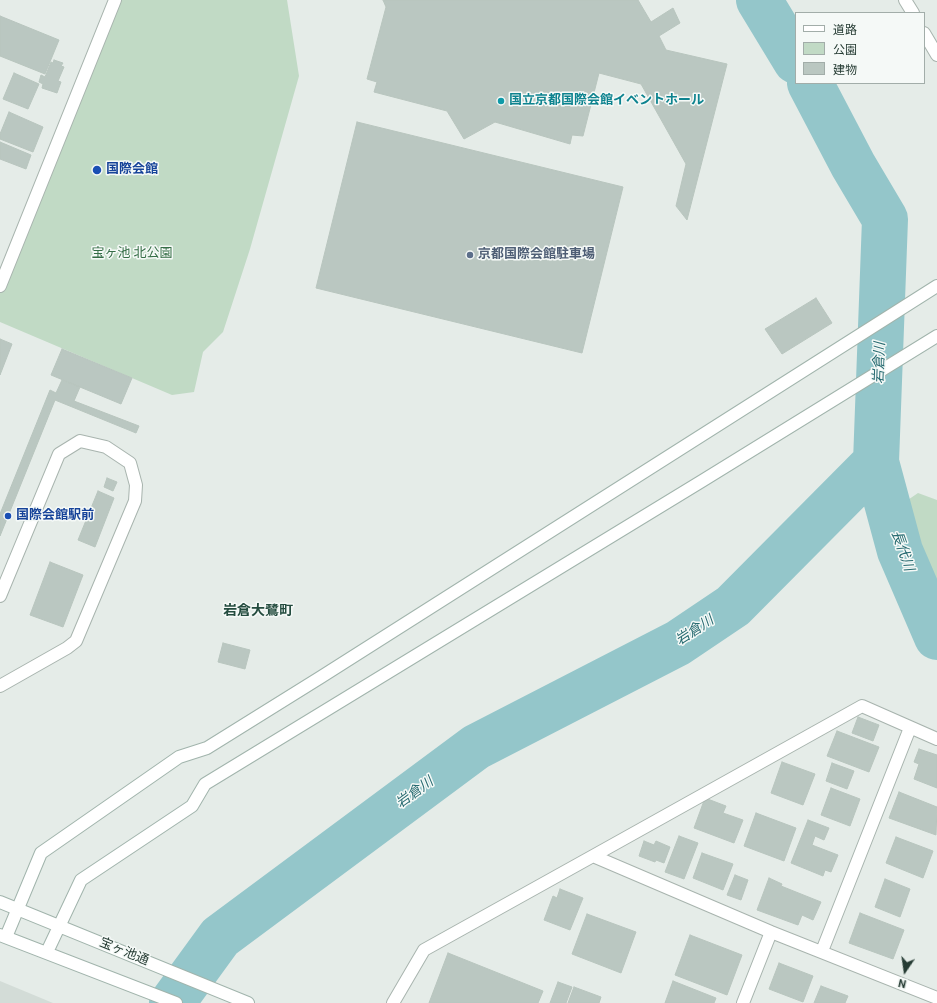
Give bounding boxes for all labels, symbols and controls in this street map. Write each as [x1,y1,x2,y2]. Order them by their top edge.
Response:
legend [795,12,925,84]
text: 道路 [833,23,857,37]
text: 公園 [833,43,857,57]
text: 建物 [833,63,857,77]
place label: 国立京都国際会館イベントホール [509,93,704,109]
marker: 国立京都国際会館イベントホール [496,96,506,106]
place label: 国際会館 [106,162,158,178]
marker: 国際会館 [91,164,103,176]
park label: 宝ヶ池 北公園 [91,246,173,262]
place label: 京都国際会館駐車場 [478,247,595,263]
marker: 京都国際会館駐車場 [465,250,475,260]
water label: 岩倉川 [871,342,889,384]
place label: 国際会館駅前 [16,508,94,524]
marker: 国際会館駅前 [3,511,13,521]
water label: 長代川 [887,528,917,574]
district label: 岩倉大鷺町 [223,603,293,619]
water label: 岩倉川 [673,613,717,649]
water label: 岩倉川 [393,774,437,812]
street label: 宝ヶ池通 [97,935,151,969]
north arrow [885,951,925,991]
text: N [897,976,907,990]

